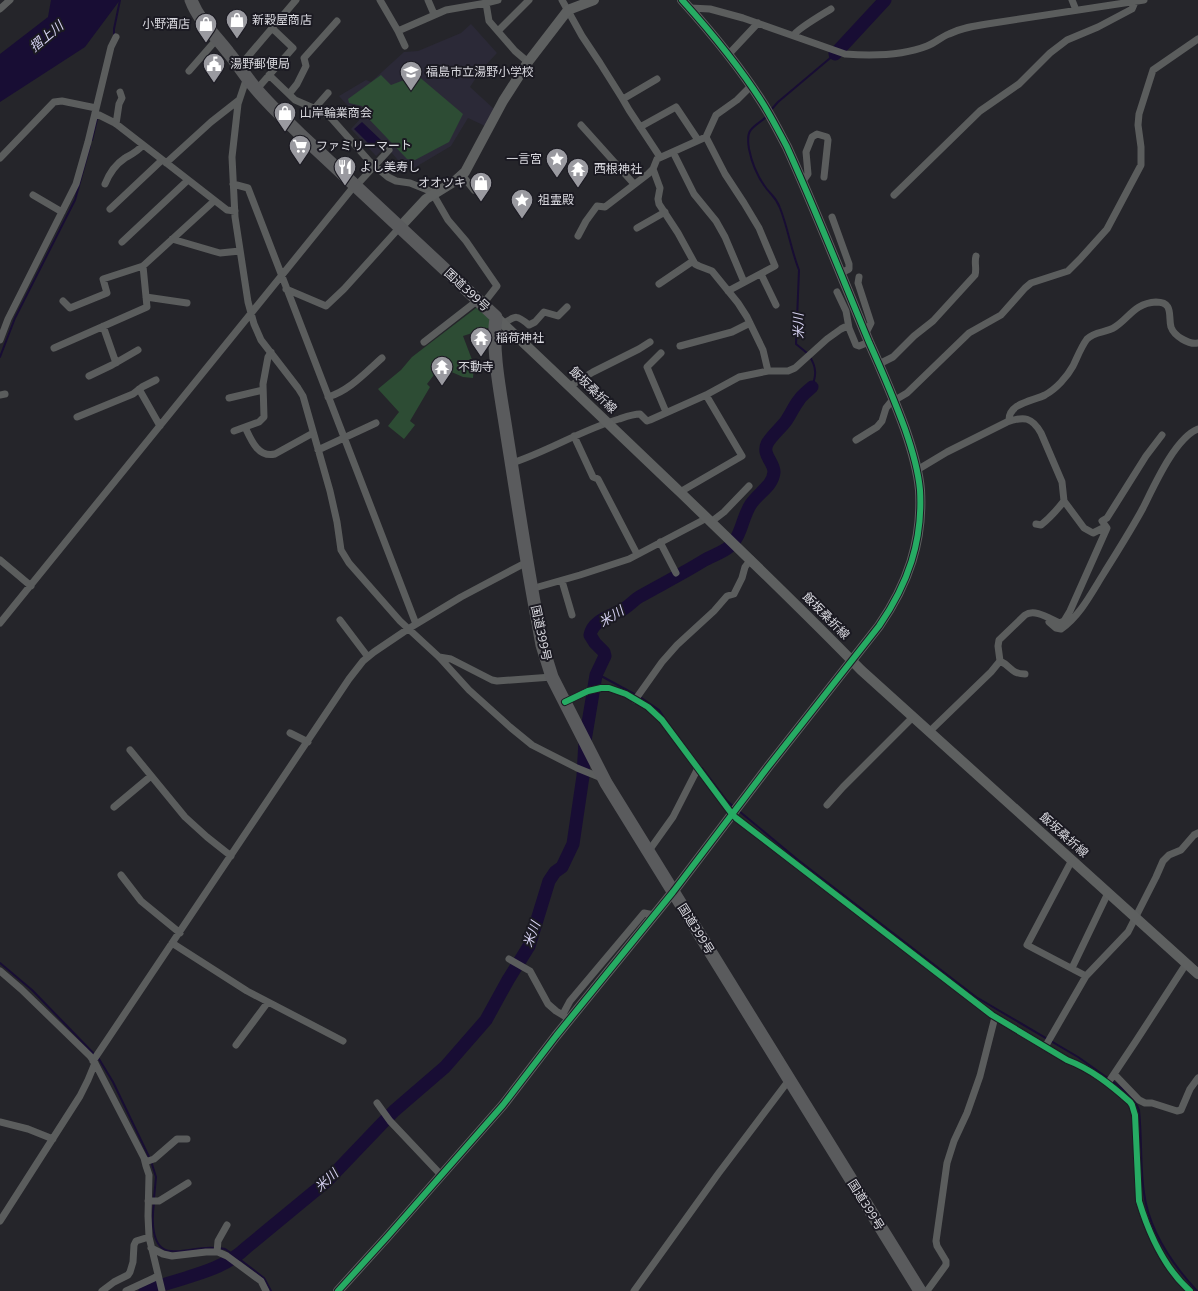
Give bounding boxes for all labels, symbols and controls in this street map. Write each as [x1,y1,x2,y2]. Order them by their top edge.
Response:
shop icon: 新穀屋商店 [224,7,250,40]
shop icon: 小野酒店 [193,11,219,44]
place label: 新穀屋商店 [252,11,312,28]
water label: 摺上川 [25,15,68,55]
place label: 小野酒店 [142,15,190,32]
public building icon: 湯野郵便局 [201,51,227,84]
place label: 湯野郵便局 [230,55,290,72]
school or university icon: 福島市立湯野小学校 [398,59,424,92]
place label: 福島市立湯野小学校 [426,63,534,80]
shop icon: 山岸輪業商会 [272,100,298,133]
place label: 山岸輪業商会 [300,104,372,121]
supermarket icon: ファミリーマート [287,133,313,166]
place label: ファミリーマート [316,137,412,154]
place icon: 一言宮 [544,146,570,179]
place label: 一言宮 [506,150,542,167]
restaurant icon: よし美寿し [332,154,358,187]
temple icon: 西根神社 [565,156,591,189]
place label: よし美寿し [360,158,420,175]
place label: 西根神社 [594,160,642,177]
shop icon: オオツキ [468,170,494,203]
place label: オオツキ [418,174,466,191]
place icon: 祖霊殿 [509,187,535,220]
place label: 祖霊殿 [538,191,574,208]
street label: 国道399号 [441,264,494,315]
water label: 米川 [789,311,807,339]
temple icon: 稲荷神社 [468,325,494,358]
place label: 稲荷神社 [496,329,544,346]
temple icon: 不動寺 [429,354,455,387]
place label: 不動寺 [458,358,494,375]
street label: 飯坂桑折線 [566,363,621,417]
street label: 飯坂桑折線 [799,588,854,643]
water label: 米川 [595,600,628,631]
street label: 国道399号 [527,603,556,662]
street label: 飯坂桑折線 [1036,808,1092,861]
street label: 国道399号 [674,900,719,957]
water label: 米川 [518,917,545,949]
water label: 米川 [310,1163,343,1195]
street label: 国道399号 [844,1176,889,1233]

